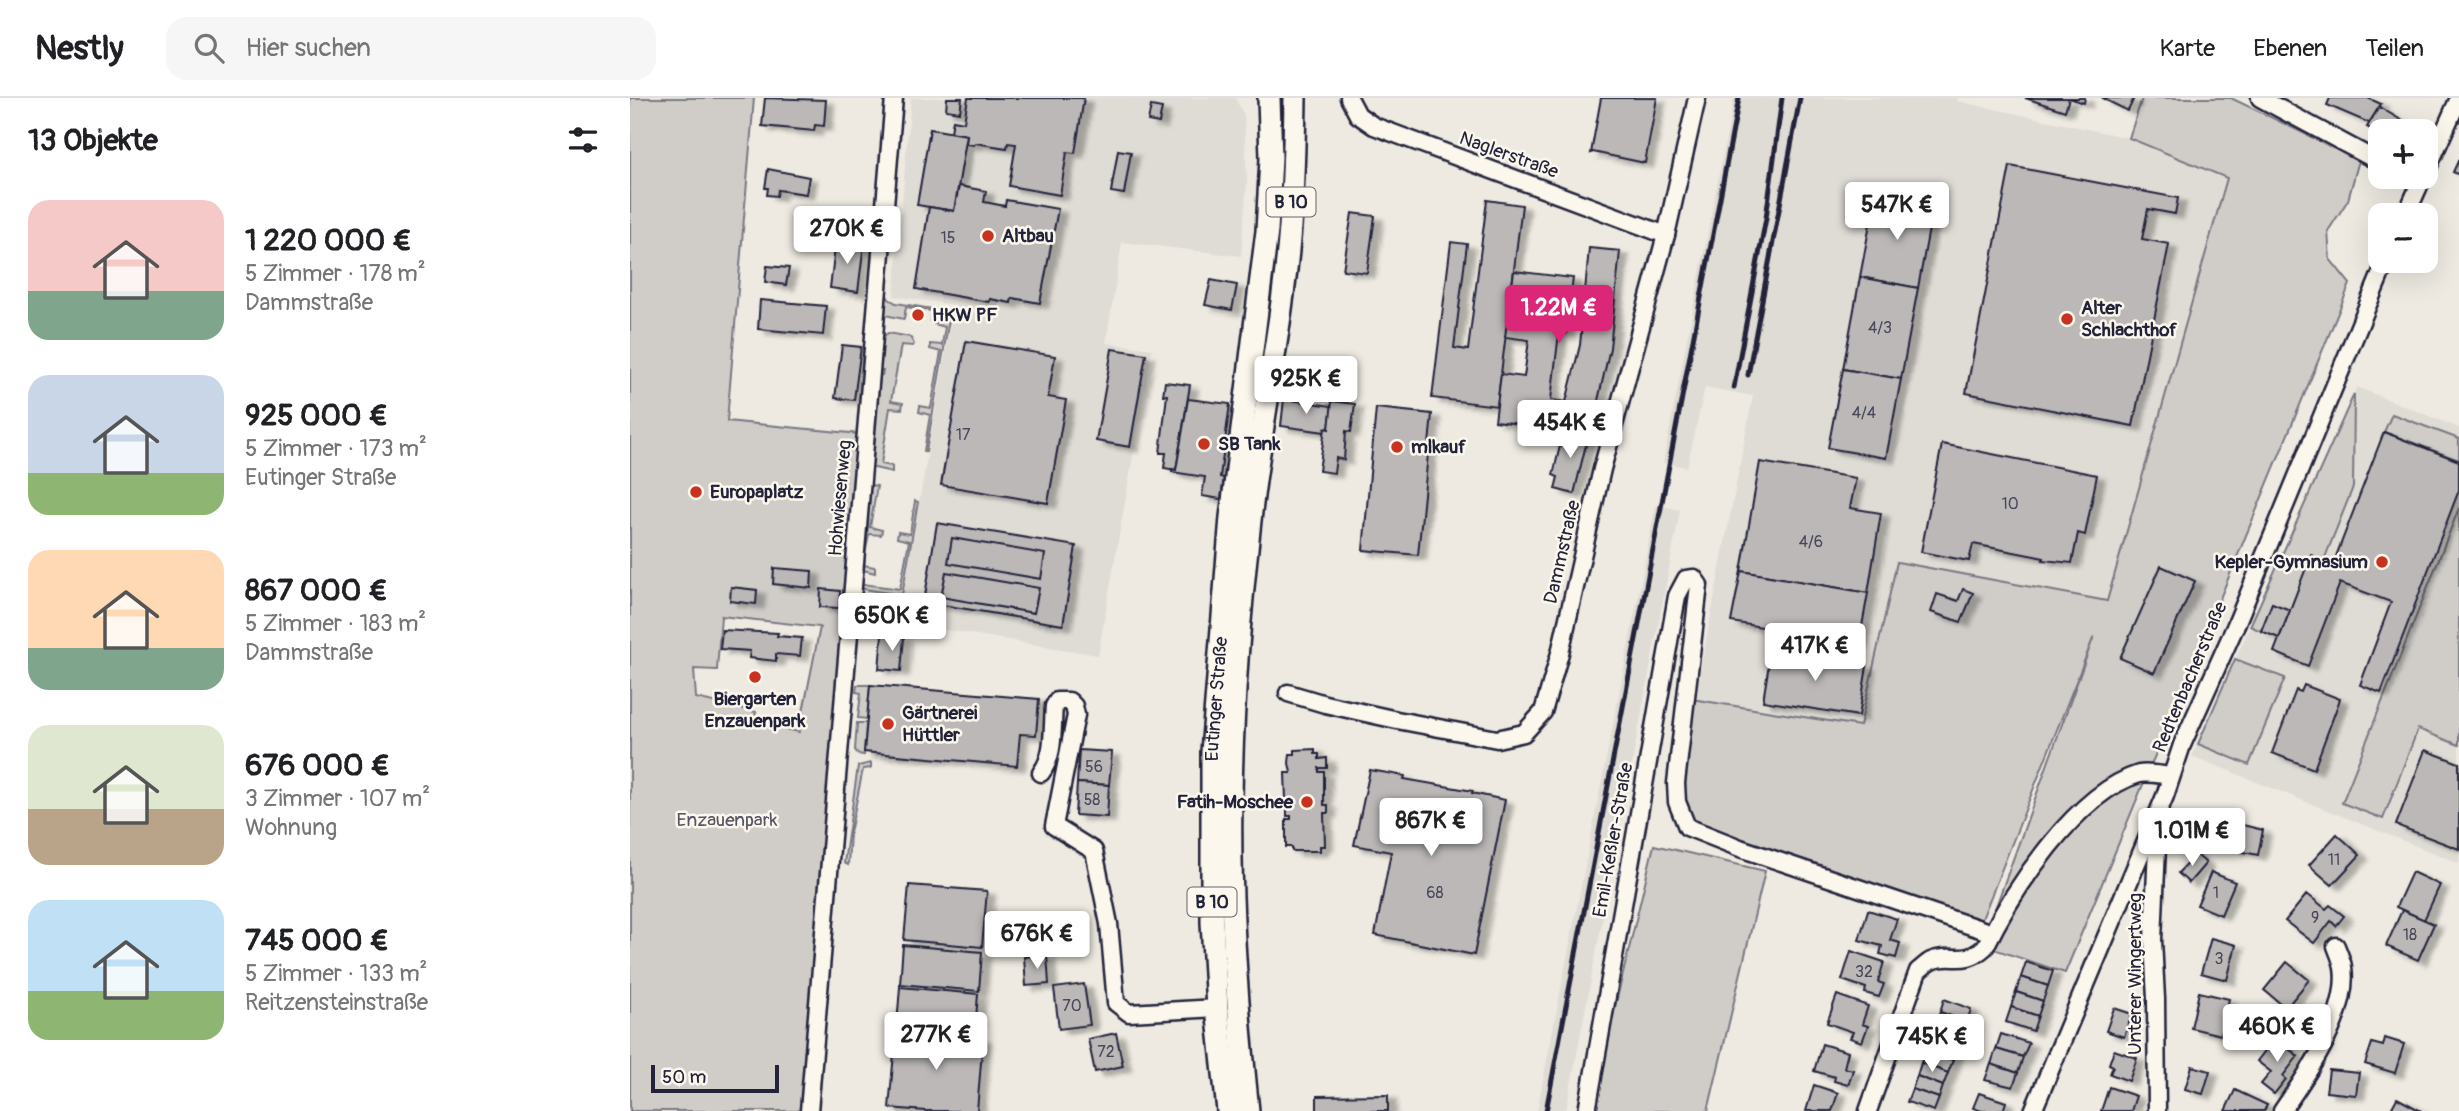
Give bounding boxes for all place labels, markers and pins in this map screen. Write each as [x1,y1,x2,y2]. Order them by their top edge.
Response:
pin: 547K € [1840,183,1954,242]
pin: 270K € [790,206,904,266]
place label: Altbau [1002,224,1054,248]
marker: Altbau [980,228,996,244]
pin: 1.22M € [1494,286,1624,345]
place label: Alter Schlachthof [2081,296,2177,342]
place label: HKW PF [932,303,998,327]
marker: HKW PF [910,307,926,323]
marker: Alter Schlachthof [2059,311,2075,327]
pin: 925K € [1249,356,1363,416]
pin: 454K € [1513,400,1627,460]
place label: SB Tank [1218,432,1281,456]
place label: mlkauf [1411,435,1466,459]
marker: SB Tank [1196,436,1212,452]
marker: mlkauf [1389,439,1405,455]
place label: Europaplatz [710,480,803,504]
marker: Europaplatz [688,484,704,500]
place label: Kepler-Gymnasium [2215,550,2368,574]
marker: Kepler-Gymnasium [2374,554,2390,570]
pin: 650K € [835,594,949,653]
pin: 417K € [1758,624,1872,683]
marker: Biergarten Enzauenpark [747,669,763,685]
place label: Biergarten Enzauenpark [705,687,806,733]
place label: Gärtnerei Hüttler [902,701,978,747]
marker: Gärtnerei Hüttler [880,716,896,732]
place label: Fatih-Moschee [1177,790,1294,814]
marker: Fatih-Moschee [1299,794,1315,810]
pin: 867K € [1374,798,1488,858]
pin: 1.01M € [2127,808,2257,868]
pin: 676K € [980,912,1094,971]
pin: 460K € [2220,1004,2334,1064]
pin: 277K € [879,1012,993,1072]
pin: 745K € [1875,1014,1989,1074]

